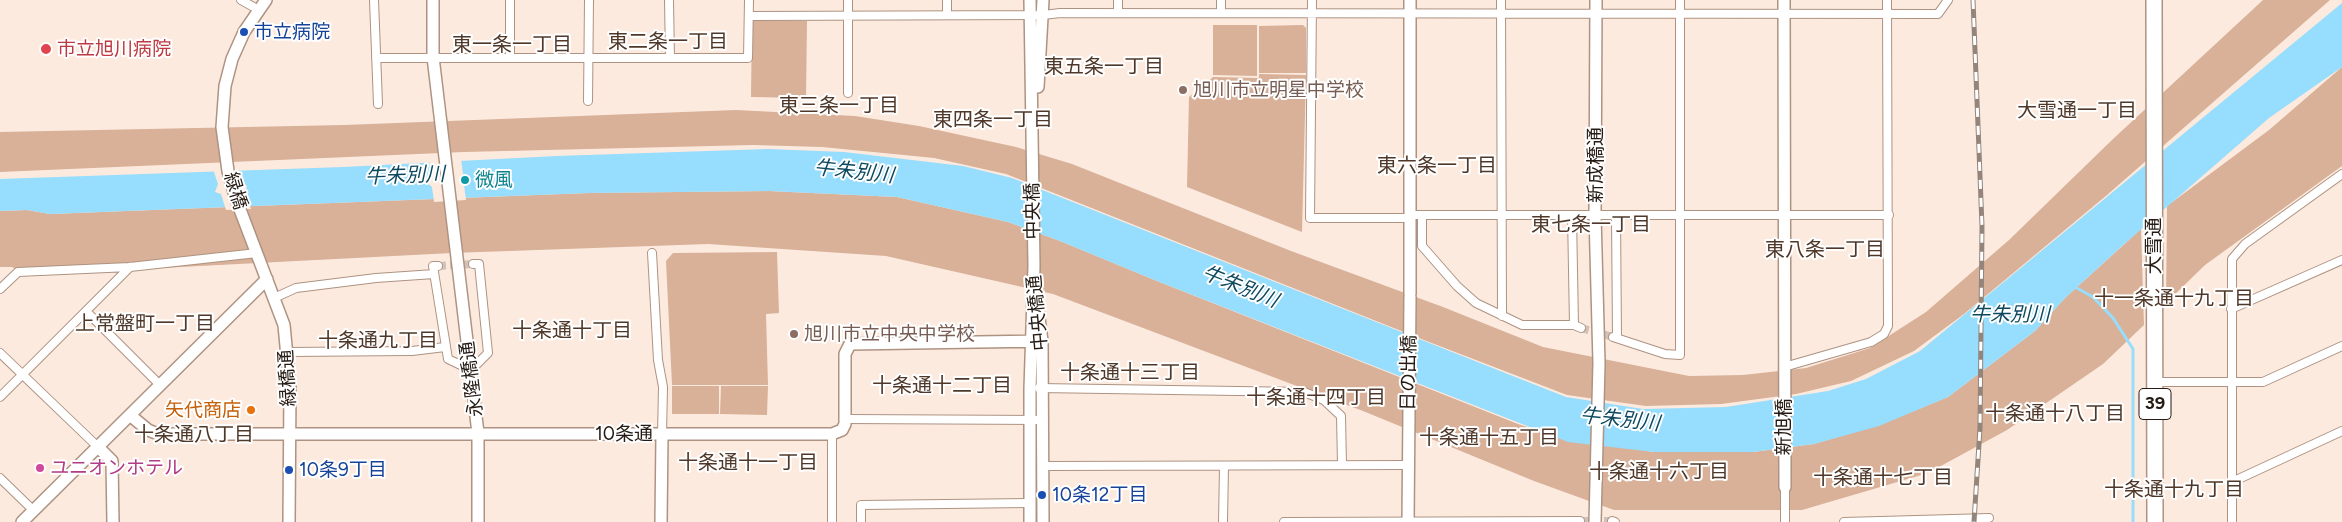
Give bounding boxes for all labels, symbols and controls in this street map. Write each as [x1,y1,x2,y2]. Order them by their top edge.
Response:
place label: 市立病院 [254,21,330,43]
marker: 市立病院 [238,26,250,38]
district label: 東二条一丁目 [608,30,728,54]
district label: 東一条一丁目 [452,33,572,57]
place label: 市立旭川病院 [57,38,171,60]
marker: 市立旭川病院 [39,42,53,56]
district label: 東五条一丁目 [1044,55,1164,79]
place label: 旭川市立明星中学校 [1193,79,1364,101]
marker: 旭川市立明星中学校 [1177,84,1189,96]
district label: 東三条一丁目 [779,94,899,118]
district label: 大雪通一丁目 [2017,99,2137,123]
district label: 東四条一丁目 [933,108,1053,132]
street label: 新成橋通 [1585,127,1607,203]
district label: 東六条一丁目 [1377,154,1497,178]
water label: 牛朱別川 [813,156,895,188]
water label: 牛朱別川 [365,163,445,189]
street label: 緑橋 [219,169,251,213]
place label: 微風 [475,169,513,191]
marker: 微風 [459,174,471,186]
street label: 中央橋 [1021,182,1045,240]
district label: 東七条一丁目 [1531,213,1651,237]
street label: 大雪通 [2143,218,2165,274]
district label: 東八条一丁目 [1765,238,1885,262]
water label: 牛朱別川 [1198,261,1282,313]
street label: 中央橋通 [1023,274,1053,352]
district label: 十一条通十九丁目 [2094,287,2254,311]
water label: 牛朱別川 [1970,303,2050,327]
district label: 上常盤町一丁目 [75,312,215,336]
district label: 十条通十丁目 [512,319,632,343]
place label: 旭川市立中央中学校 [804,323,975,345]
marker: 旭川市立中央中学校 [788,328,800,340]
district label: 十条通九丁目 [318,329,438,353]
street label: 日の出橋 [1397,335,1421,411]
street label: 永隆橋通 [456,340,488,418]
street label: 緑橋通 [275,349,301,407]
district label: 十条通十三丁目 [1060,361,1200,385]
district label: 十条通十二丁目 [872,374,1012,398]
district label: 十条通十四丁目 [1246,386,1386,410]
road number: 39 [2139,388,2171,419]
place label: 矢代商店 [165,399,241,421]
street label: 新旭橋 [1773,399,1795,455]
district label: 十条通十八丁目 [1985,402,2125,426]
marker: 矢代商店 [245,404,257,416]
water label: 牛朱別川 [1579,404,1661,436]
district label: 十条通八丁目 [134,423,254,447]
street label: 10条通 [595,423,653,445]
district label: 十条通十五丁目 [1419,426,1559,450]
district label: 十条通十一丁目 [678,451,818,475]
place label: ユニオンホテル [50,457,183,479]
place label: 10条9丁目 [299,459,387,481]
district label: 十条通十六丁目 [1589,460,1729,484]
marker: ユニオンホテル [34,462,46,474]
marker: 10条9丁目 [283,464,295,476]
district label: 十条通十七丁目 [1813,466,1953,490]
district label: 十条通十九丁目 [2104,478,2244,502]
place label: 10条12丁目 [1052,484,1147,506]
marker: 10条12丁目 [1036,489,1048,501]

